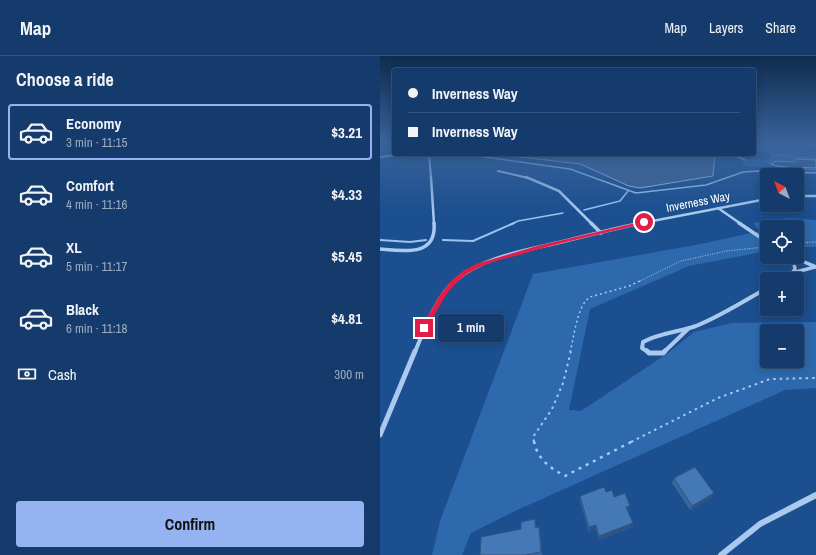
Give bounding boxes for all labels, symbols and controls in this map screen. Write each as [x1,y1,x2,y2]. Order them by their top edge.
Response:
text: Map [20,15,51,41]
text: Map [665,19,687,37]
text: Layers [709,19,743,37]
text: Share [765,19,796,37]
text: Choose a ride [16,67,114,92]
text: Inverness Way [432,83,518,104]
text: Economy [66,113,121,134]
icon: car [18,114,54,150]
text: Inverness Way [432,121,518,142]
text: $3.21 [331,122,362,143]
text: 3 min · 11:15 [66,134,127,151]
north arrow [760,168,804,212]
map controls [760,168,804,368]
text: Comfort [66,175,114,196]
icon: car [18,176,54,212]
text: $4.33 [331,184,362,205]
street label: Inverness Way [665,188,731,216]
text: 4 min · 11:16 [66,196,127,213]
route start [635,213,653,231]
button: locate [760,220,804,264]
text: XL [66,237,82,258]
icon: car [18,238,54,274]
text: $5.45 [331,246,362,267]
text: 5 min · 11:17 [66,258,127,275]
button: + [760,272,804,316]
text: Black [66,299,99,320]
icon: car [18,300,54,336]
text: $4.81 [331,308,362,329]
callout: 1 min [438,314,504,342]
route end [415,319,433,337]
text: 1 min [457,319,485,336]
text: 6 min · 11:18 [66,320,127,337]
button: − [760,324,804,368]
icon: cash [16,363,38,385]
text: Cash [48,364,77,385]
text: 300 m [334,366,364,383]
button: Confirm [16,501,364,547]

